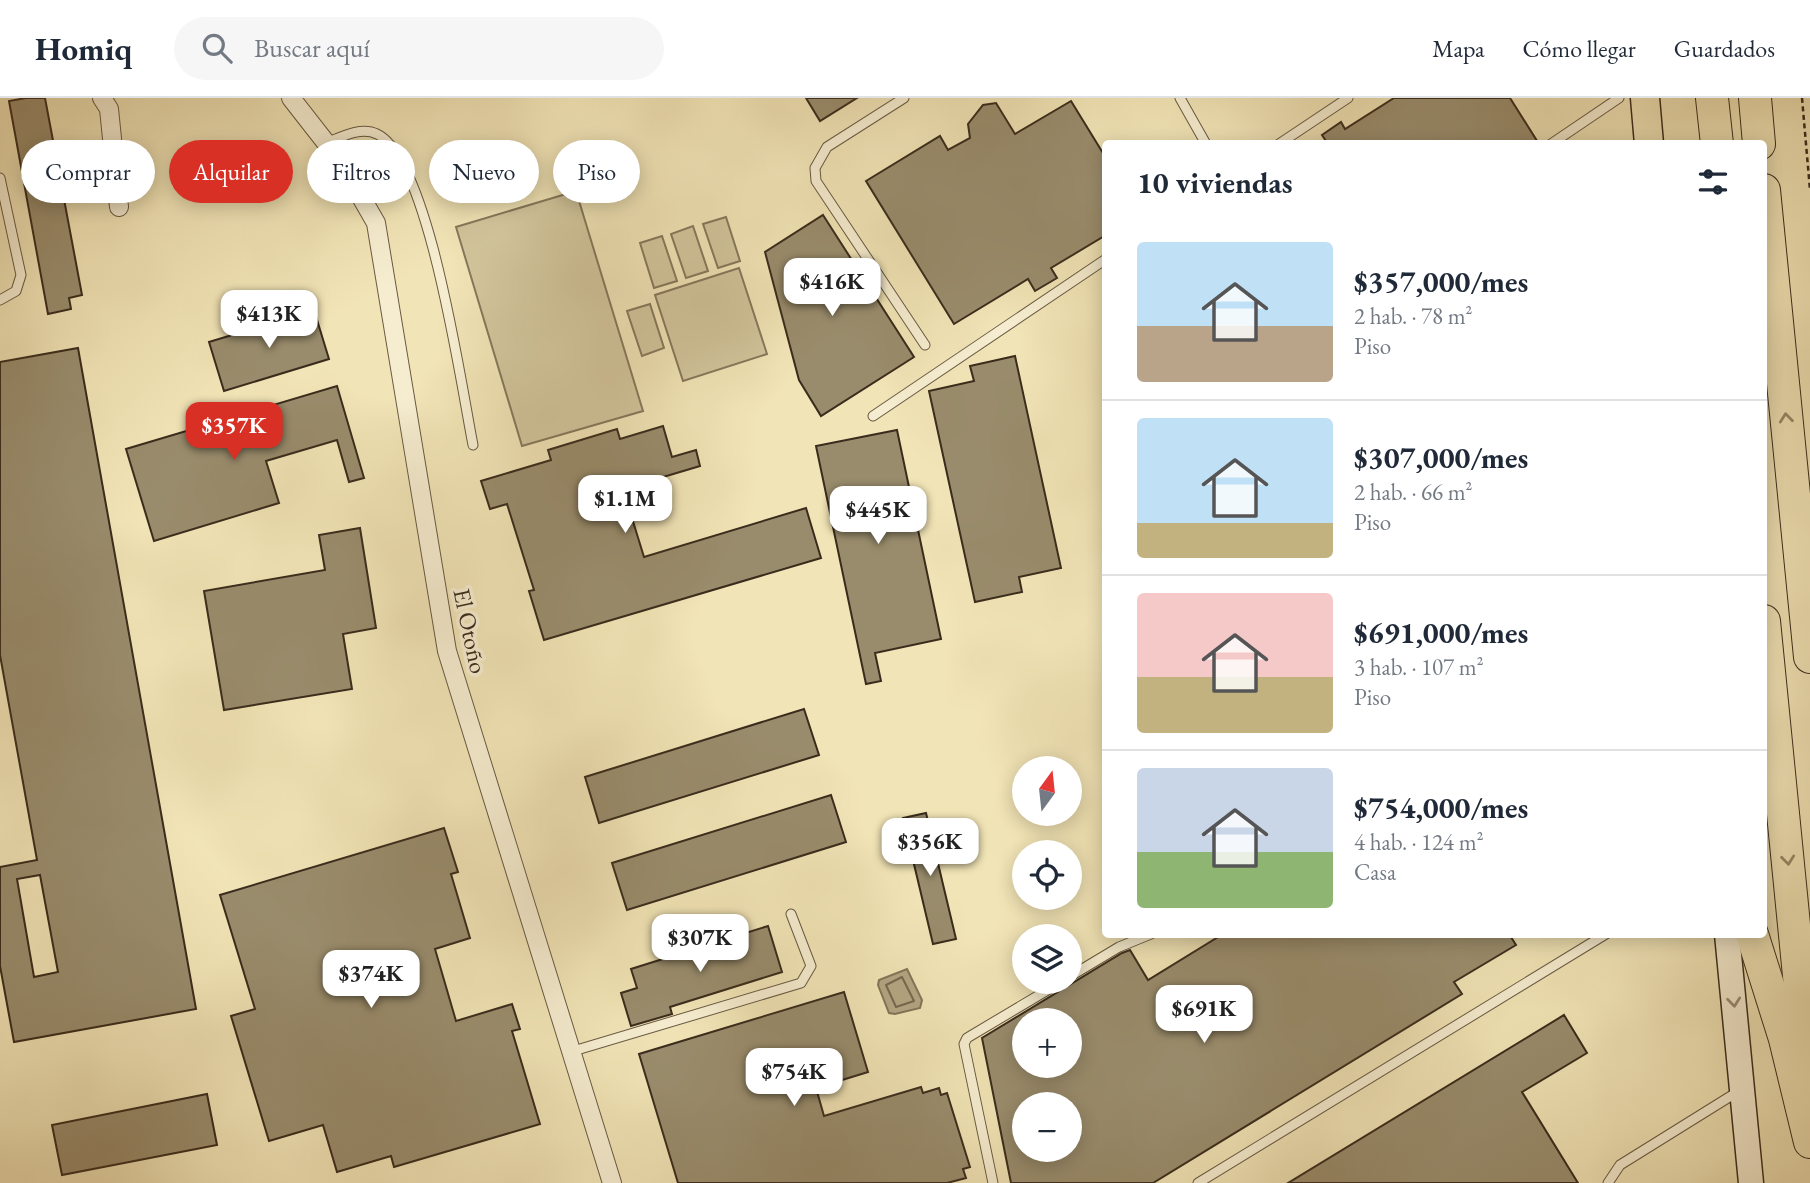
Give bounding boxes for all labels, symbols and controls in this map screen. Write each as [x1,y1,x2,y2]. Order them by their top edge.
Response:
search box [174,17,664,80]
text: Homiq [35,27,132,70]
icon: search [198,29,236,67]
text: Buscar aquí [254,31,370,65]
text: Mapa [1432,33,1485,64]
text: Cómo llegar [1523,33,1636,64]
text: Guardados [1674,33,1775,64]
chip: Comprar [21,140,155,203]
chip: Alquilar [169,140,293,203]
chip: Filtros [307,140,415,203]
chip: Nuevo [429,140,539,203]
chip: Piso [553,140,640,203]
text: 10 viviendas [1137,163,1293,202]
icon: filters [1694,163,1732,201]
pin: $416K [783,258,881,318]
text: $357,000/mes [1354,262,1528,301]
text: $416K [800,266,864,296]
icon: home [1193,270,1277,354]
pin: $413K [220,290,318,350]
text: $413K [237,298,301,328]
text: 2 hab. · 78 m² [1354,301,1473,331]
text: Piso [1354,331,1391,361]
pin: $357K [185,402,283,462]
text: $357K [202,410,266,440]
one-way arrow [1779,412,1794,424]
text: $307,000/mes [1354,438,1528,477]
icon: home [1193,446,1277,530]
pin: $1.1M [576,476,674,535]
text: 2 hab. · 66 m² [1354,477,1473,507]
text: $1.1M [594,483,656,513]
pin: $445K [829,486,927,546]
text: $445K [846,494,910,524]
text: Piso [1354,507,1391,537]
street label: El Otoño [446,585,495,676]
text: $691,000/mes [1354,613,1528,652]
icon: home [1193,621,1277,705]
text: 3 hab. · 107 m² [1354,652,1484,682]
text: Piso [1354,682,1391,712]
north arrow [1012,756,1082,826]
map controls [1012,756,1082,1162]
text: $754,000/mes [1354,788,1528,827]
icon: home [1193,796,1277,880]
pin: $356K [881,818,979,878]
text: $356K [898,826,962,856]
text: 4 hab. · 124 m² [1354,827,1484,857]
button: locate [1012,840,1082,910]
one-way arrow [1780,854,1795,866]
text: Casa [1354,857,1396,887]
pin: $307K [651,914,749,974]
text: $307K [668,922,732,952]
button: layers [1012,924,1082,994]
pin: $374K [322,950,420,1010]
text: $374K [339,958,403,988]
pin: $691K [1155,986,1253,1045]
text: $691K [1172,993,1236,1023]
one-way arrow [1726,997,1741,1008]
button: + [1012,1008,1082,1078]
pin: $754K [745,1048,843,1108]
text: $754K [762,1056,826,1086]
button: − [1012,1092,1082,1162]

